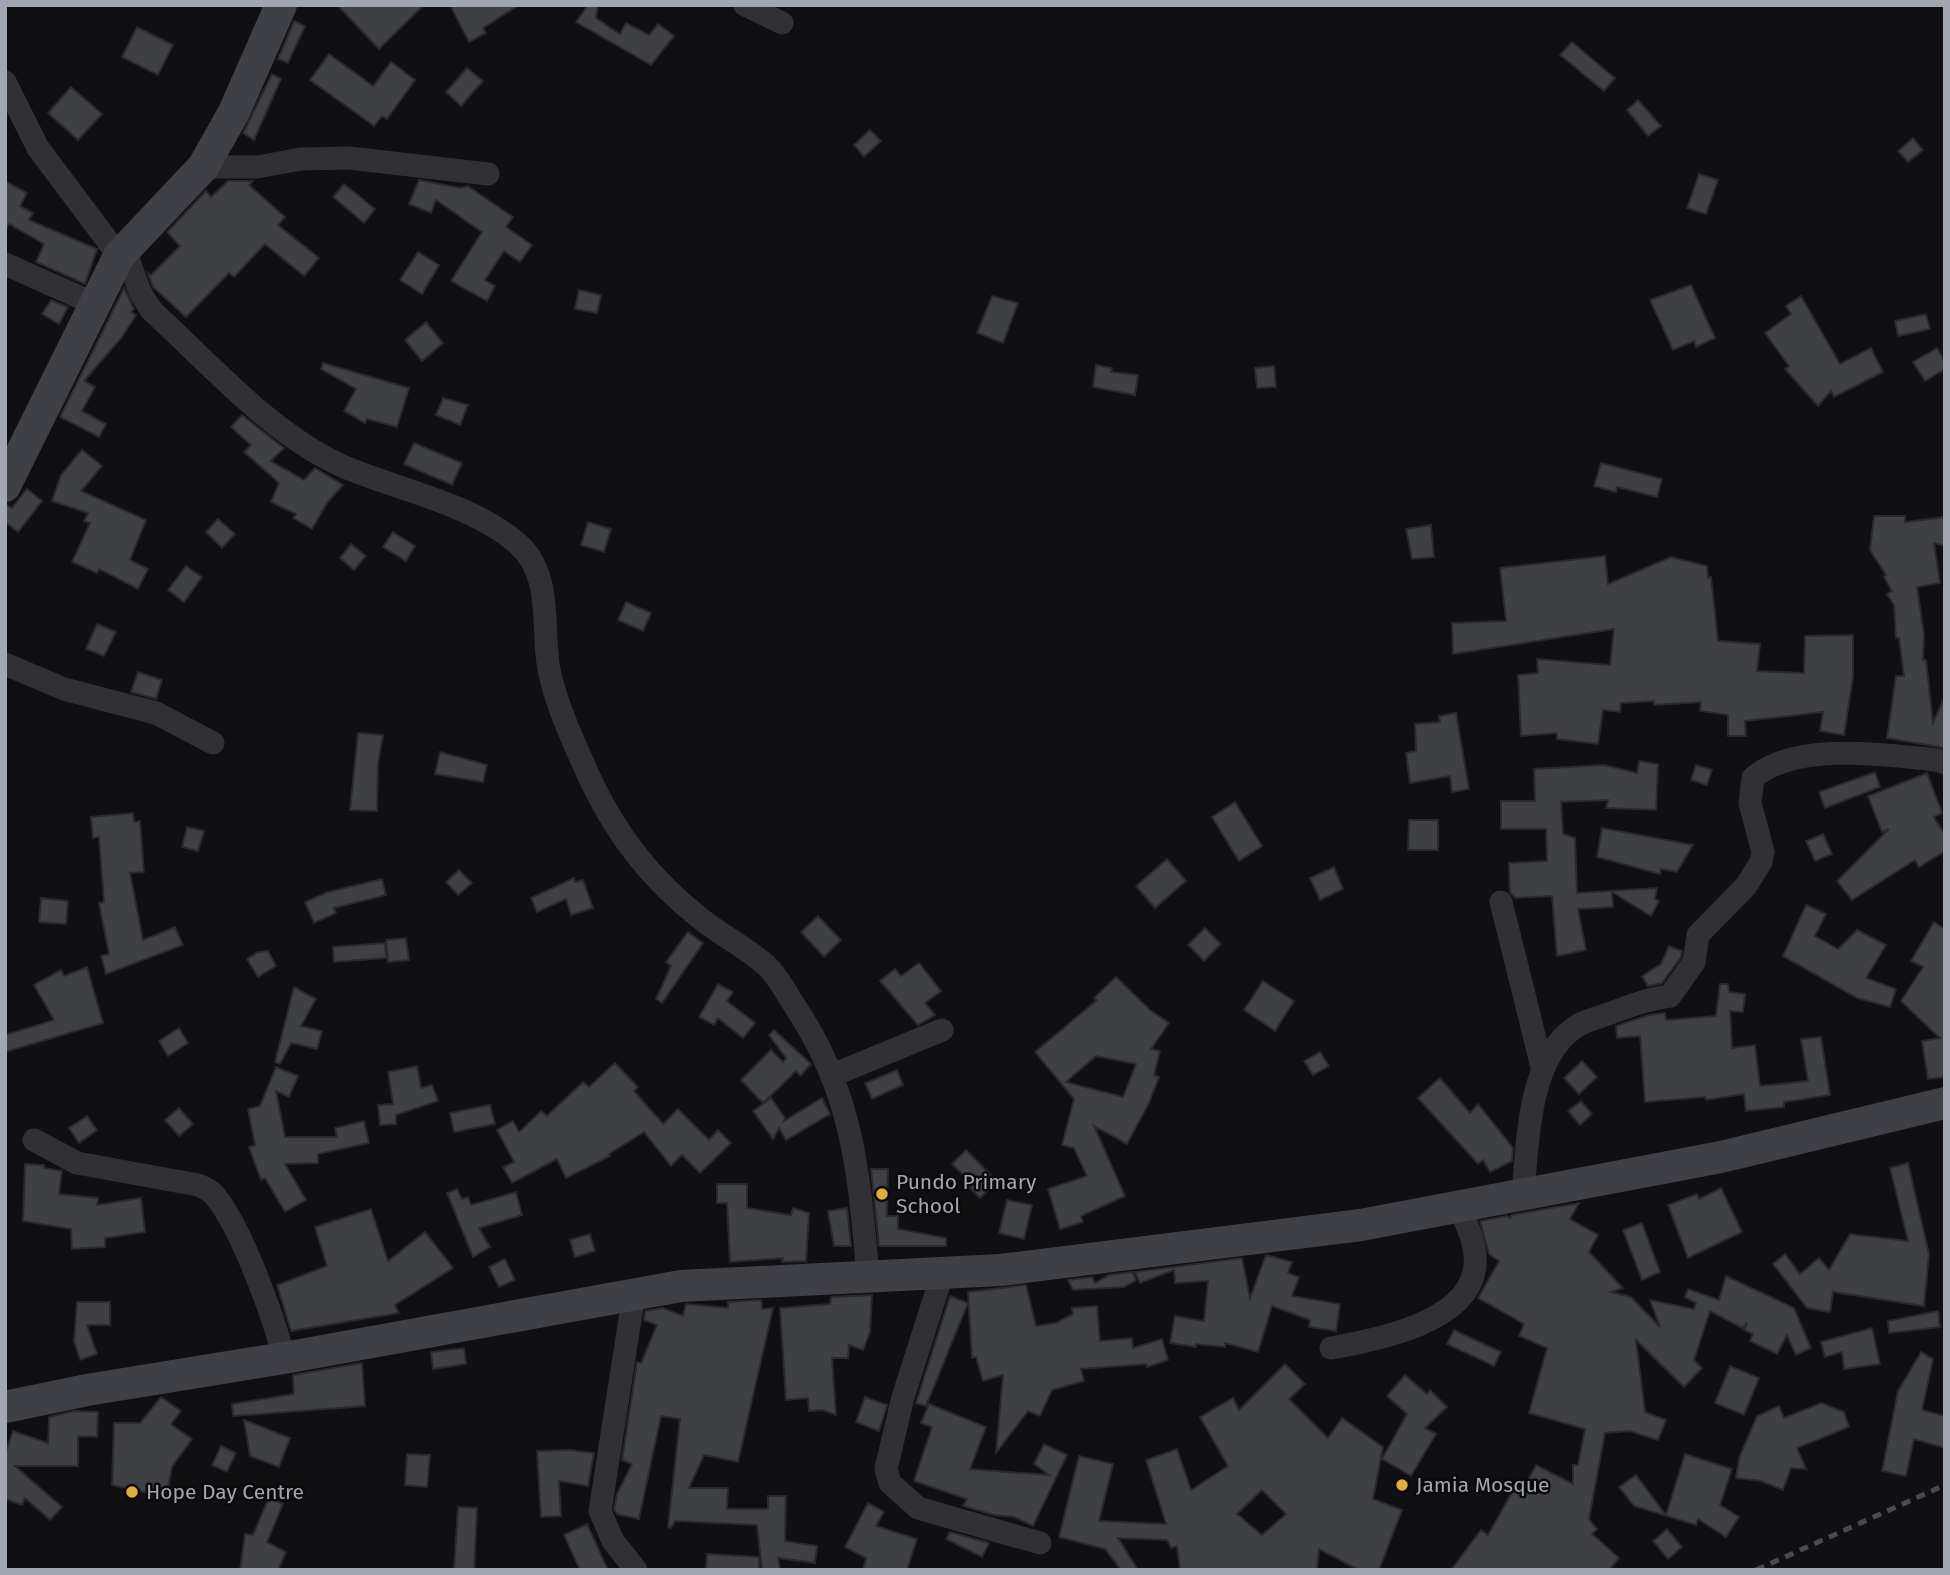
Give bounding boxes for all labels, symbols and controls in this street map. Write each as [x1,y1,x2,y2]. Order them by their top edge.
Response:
place label: Pundo Primary School [896,1169,1037,1219]
marker: Pundo Primary School [874,1186,890,1202]
place label: Jamia Mosque [1416,1472,1549,1498]
marker: Jamia Mosque [1394,1477,1410,1493]
place label: Hope Day Centre [146,1479,304,1505]
marker: Hope Day Centre [124,1484,140,1500]

